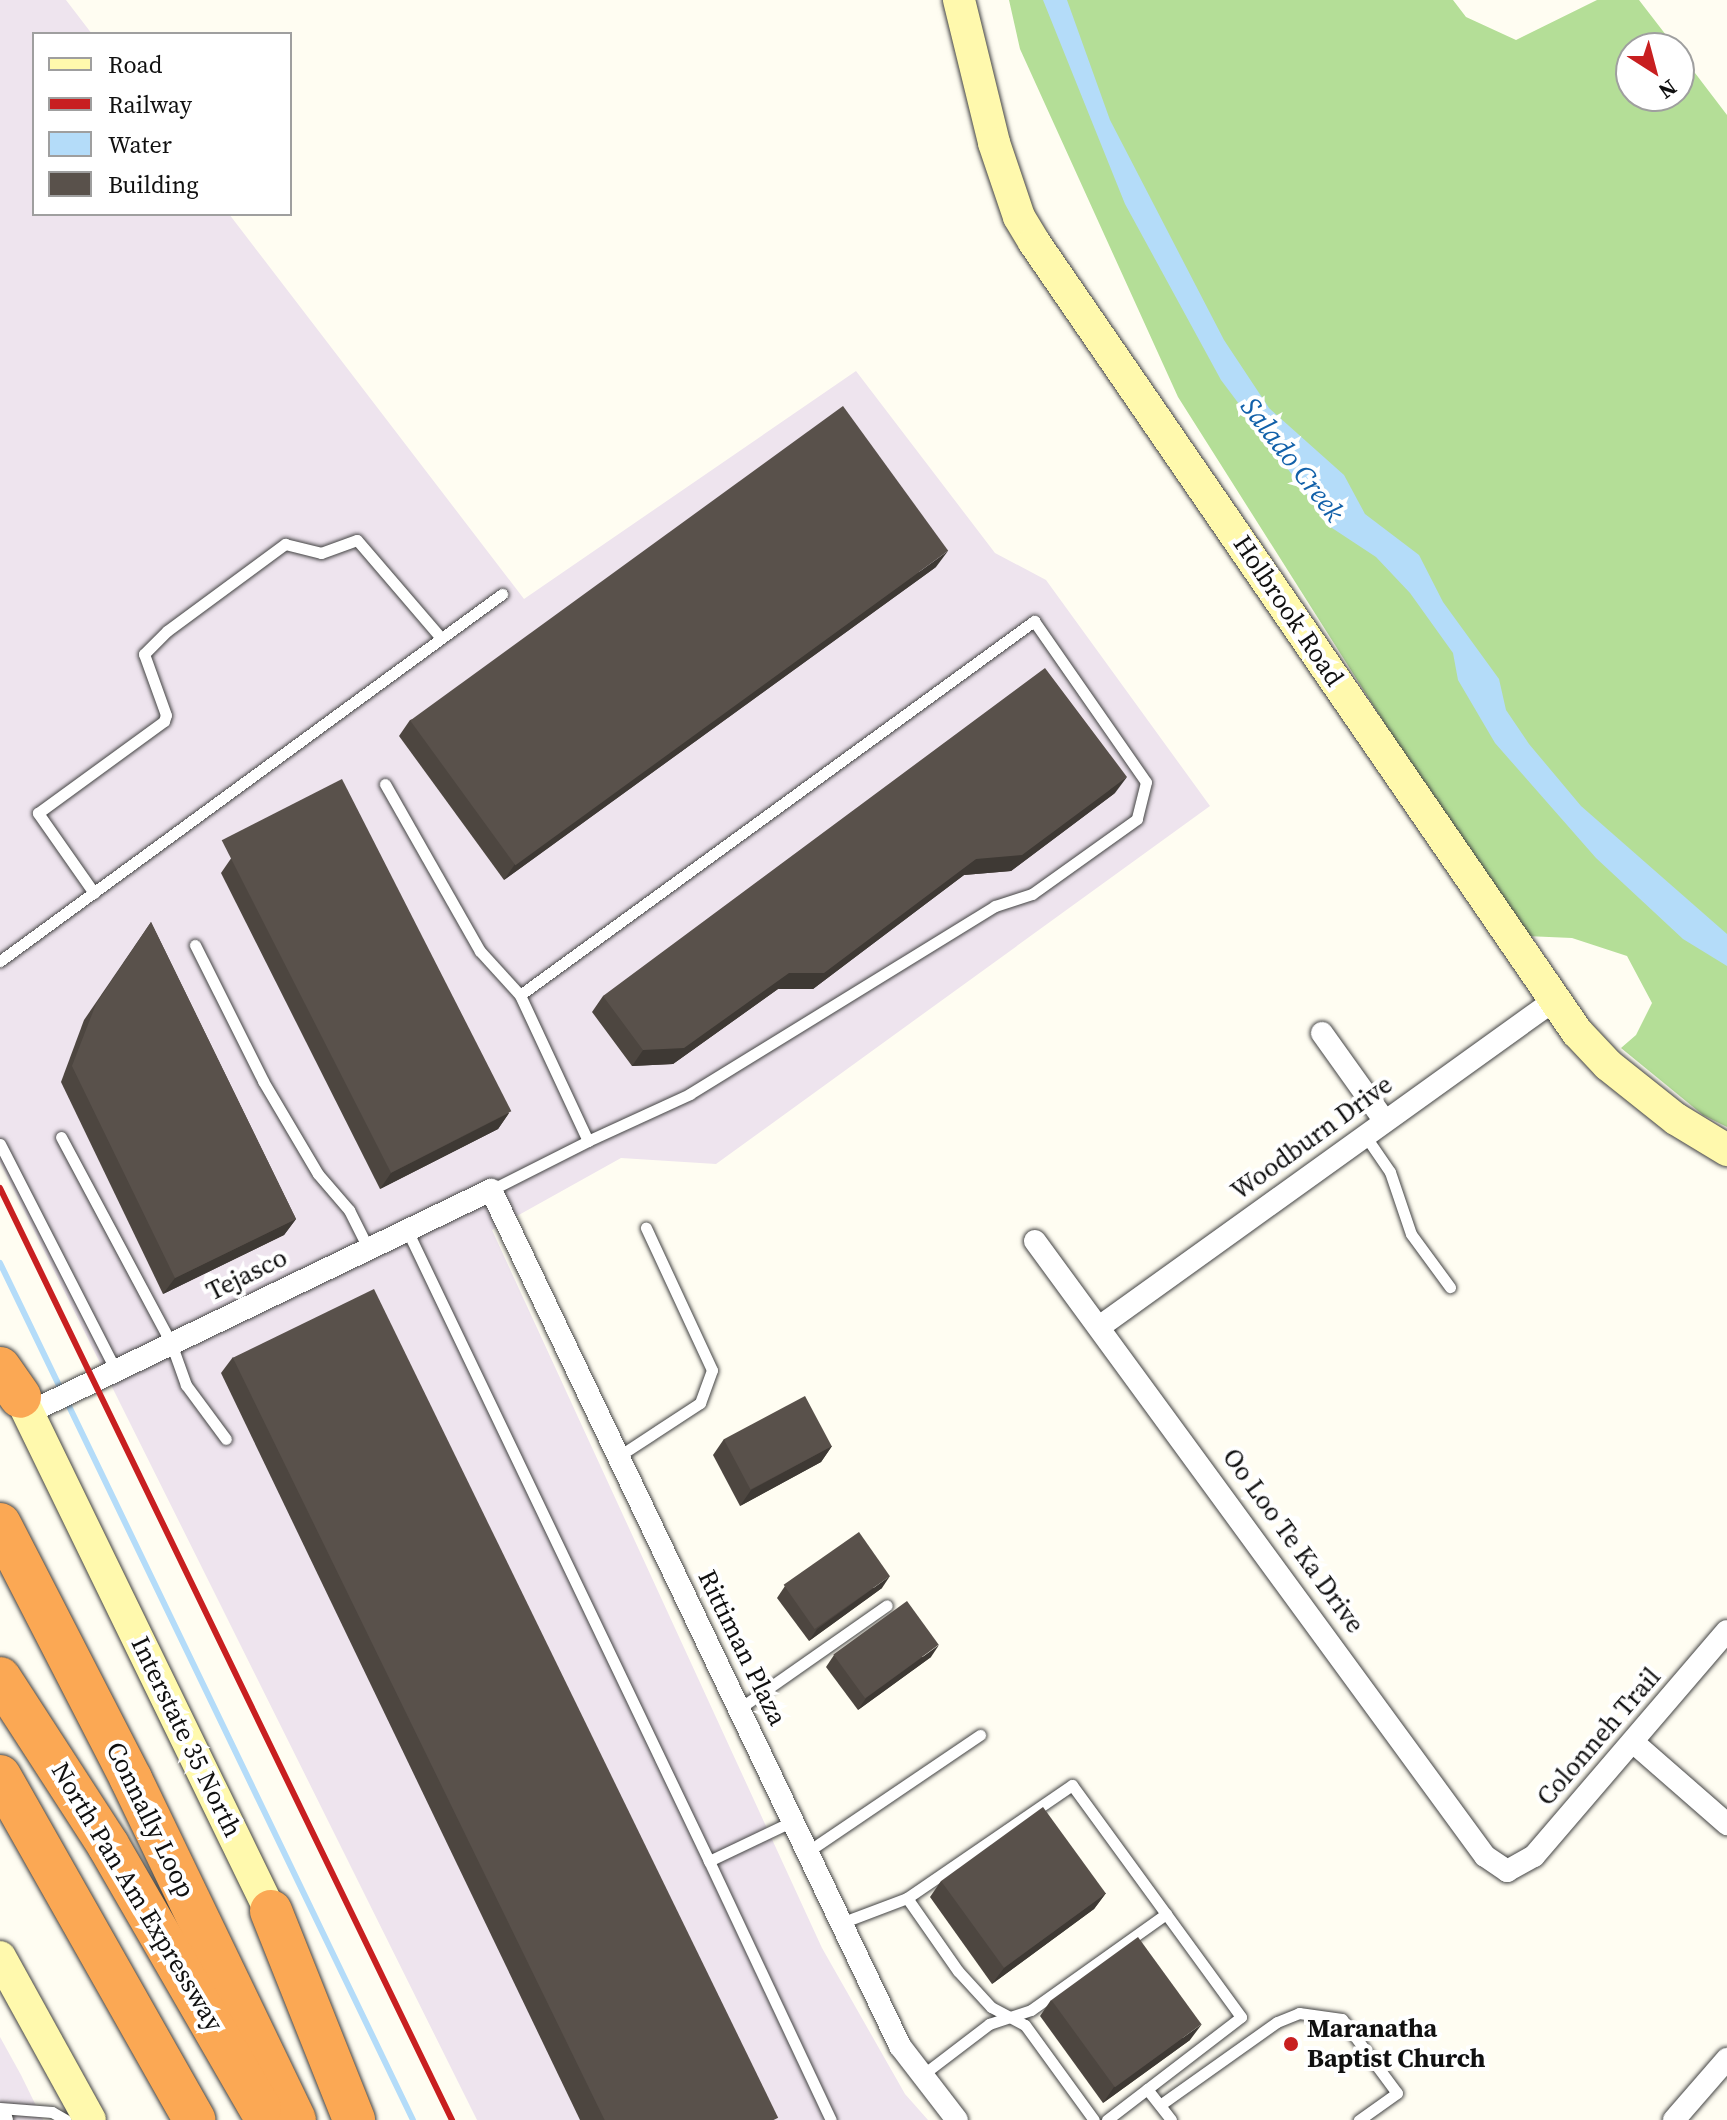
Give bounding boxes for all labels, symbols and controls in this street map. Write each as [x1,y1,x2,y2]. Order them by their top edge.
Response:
legend [32,32,292,216]
north arrow [1615,32,1695,112]
text: Road [108,48,162,81]
text: N [1653,73,1683,107]
text: Railway [108,88,192,121]
text: Water [108,128,172,161]
text: Building [108,168,199,201]
water label: Salado Creek [1234,390,1352,528]
street label: Holbrook Road [1226,530,1350,692]
street label: Woodburn Drive [1225,1069,1399,1207]
street label: Tejasco [202,1242,292,1308]
street label: Oo Loo Te Ka Drive [1215,1442,1371,1640]
street label: Rittiman Plaza [691,1565,793,1731]
street label: Interstate 35 North [124,1632,248,1842]
street label: Colonneh Trail [1530,1661,1668,1813]
street label: Connally Loop [99,1737,201,1903]
street label: North Pan Am Expressway [44,1757,230,2037]
place label: Maranatha Baptist Church [1307,2013,1486,2074]
marker: Maranatha Baptist Church [1282,2035,1300,2053]

